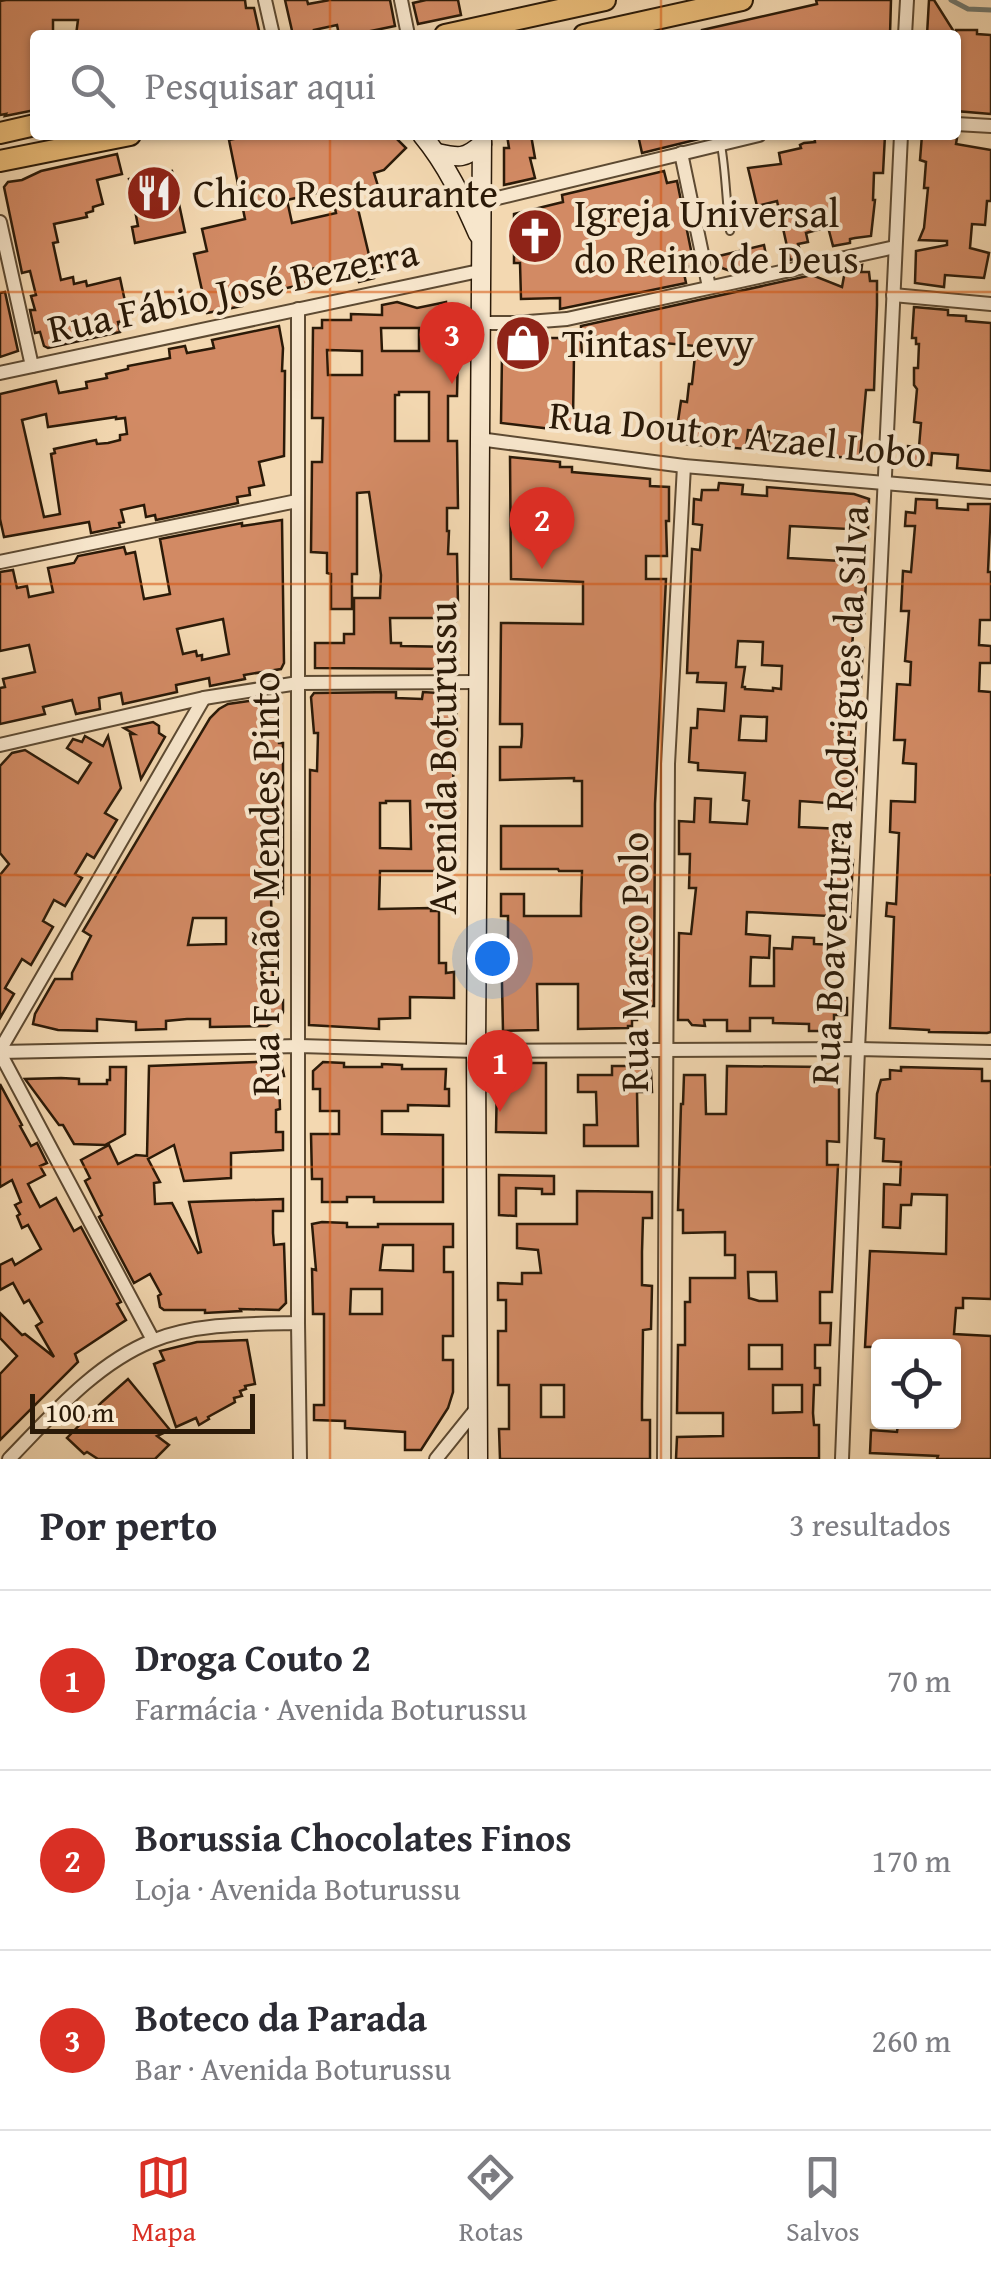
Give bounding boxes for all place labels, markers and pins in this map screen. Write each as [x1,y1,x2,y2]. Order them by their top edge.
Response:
restaurant icon: Chico Restaurante [124,163,184,223]
place label: Chico Restaurante [193,163,498,222]
place label: Igreja Universal do Reino de Deus [574,183,859,288]
church icon: Igreja Universal do Reino de Deus [505,206,565,266]
pin: 3 [420,302,484,384]
shop icon: Tintas Levy [493,313,553,373]
place label: Tintas Levy [562,313,754,372]
pin: 2 [510,486,574,569]
pin: 1 [468,1030,532,1112]

